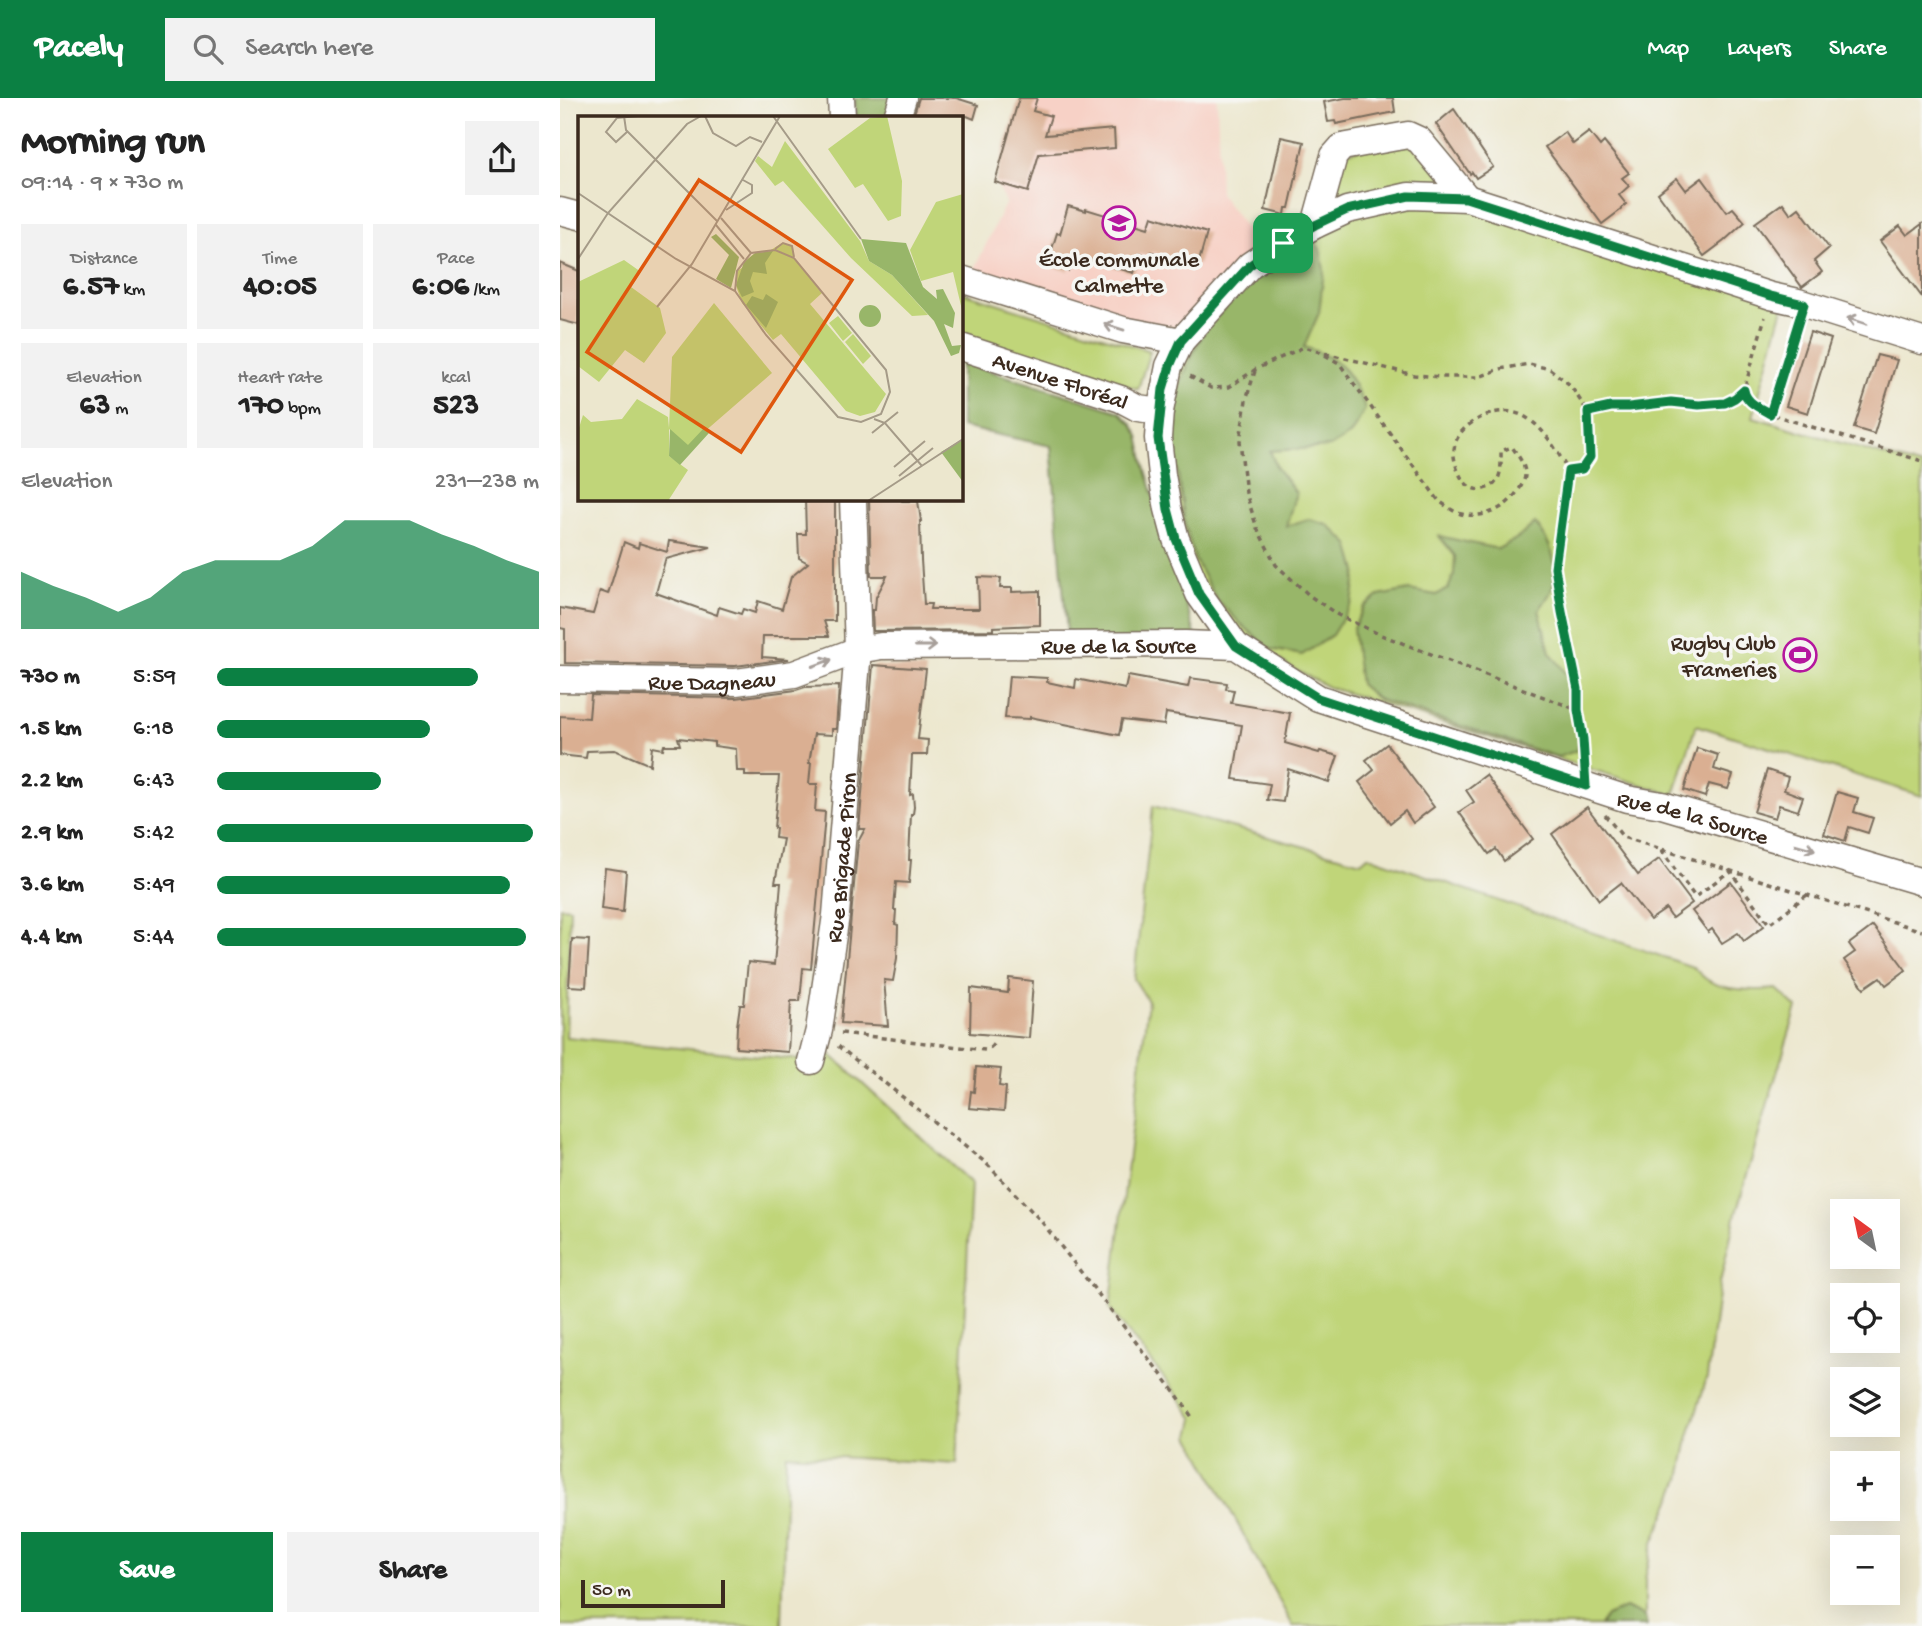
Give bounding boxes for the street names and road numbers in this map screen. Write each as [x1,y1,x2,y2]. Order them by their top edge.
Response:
street label: Avenue Floréal [988,348,1132,418]
street label: Rue de la Source [1041,634,1198,662]
street label: Rue Dagneau [648,667,778,699]
street label: Rue Brigade Piron [822,772,865,945]
street label: Rue de la Source [1613,787,1772,853]

